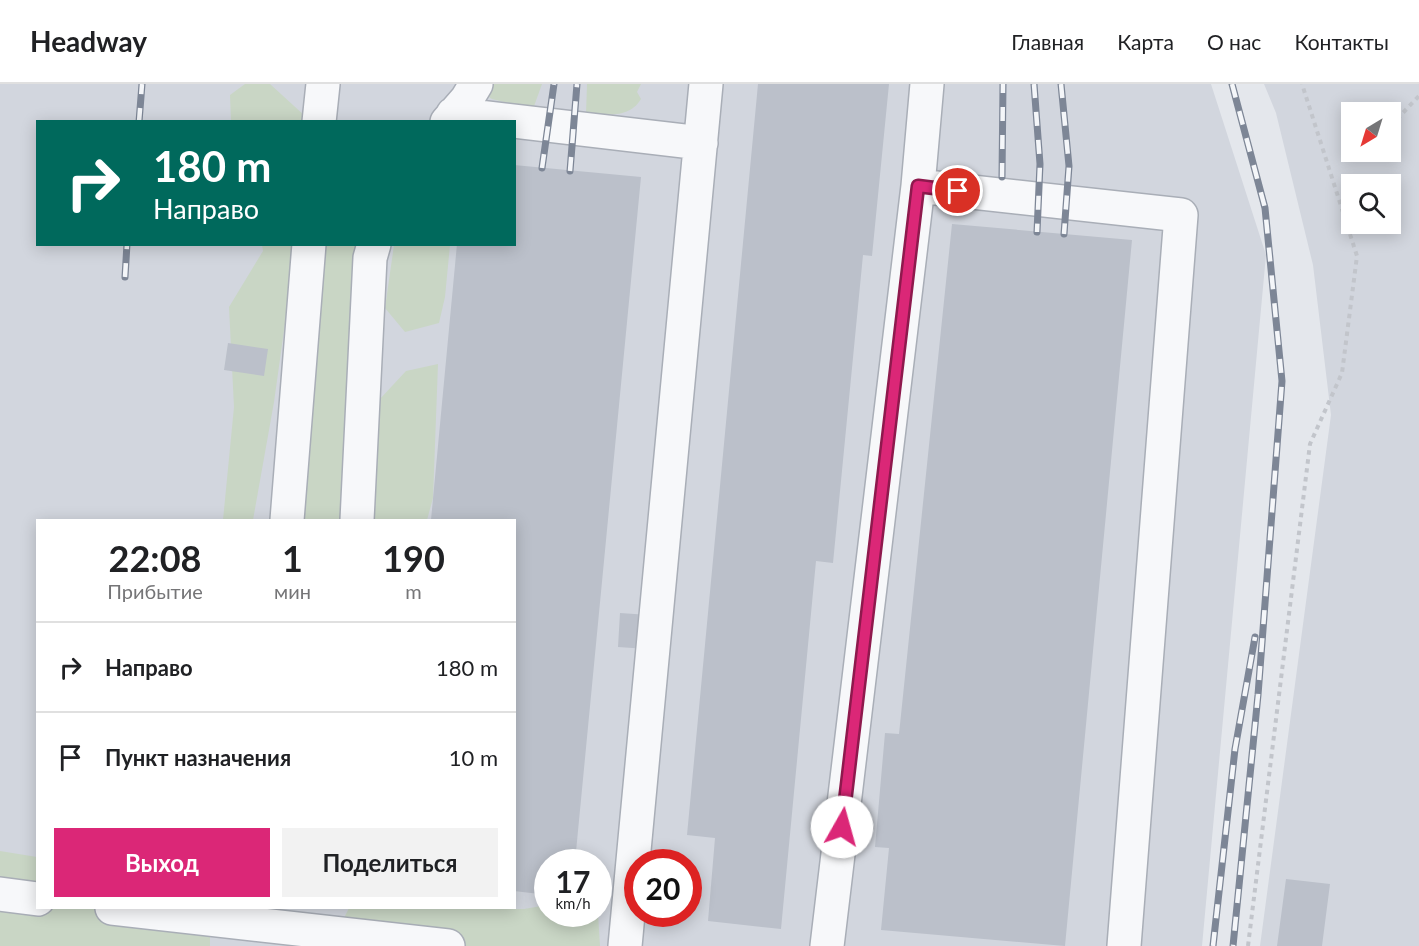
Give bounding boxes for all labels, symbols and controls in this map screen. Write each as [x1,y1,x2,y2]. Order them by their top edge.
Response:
text: Headway [30,24,147,58]
text: Главная [1011,29,1084,54]
text: Карта [1117,29,1174,54]
text: О нас [1207,29,1261,54]
text: Контакты [1294,29,1389,54]
north arrow [1341,102,1401,162]
map controls [1341,102,1401,234]
text: 180 m [153,141,271,191]
icon: right [54,144,132,222]
pin [932,165,983,216]
icon: arrive [941,174,974,207]
button: search [1341,174,1401,234]
text: Направо [153,192,259,225]
text: 22:08 [109,536,201,580]
text: 1 [282,536,303,580]
text: 190 [382,536,445,580]
text: Прибытие [107,579,203,603]
text: мин [274,579,311,603]
text: m [405,579,422,603]
icon: right [54,651,87,684]
text: Направо [105,654,193,681]
text: 180 m [436,654,498,681]
icon: arrive [54,741,87,774]
text: Пункт назначения [105,744,291,771]
text: 10 m [449,744,498,771]
position arrow [810,795,874,859]
button: Выход [54,828,270,897]
button: Поделиться [282,828,498,897]
speed limit sign: 20 [624,849,702,927]
text: 17 [556,863,590,899]
text: km/h [555,894,591,912]

